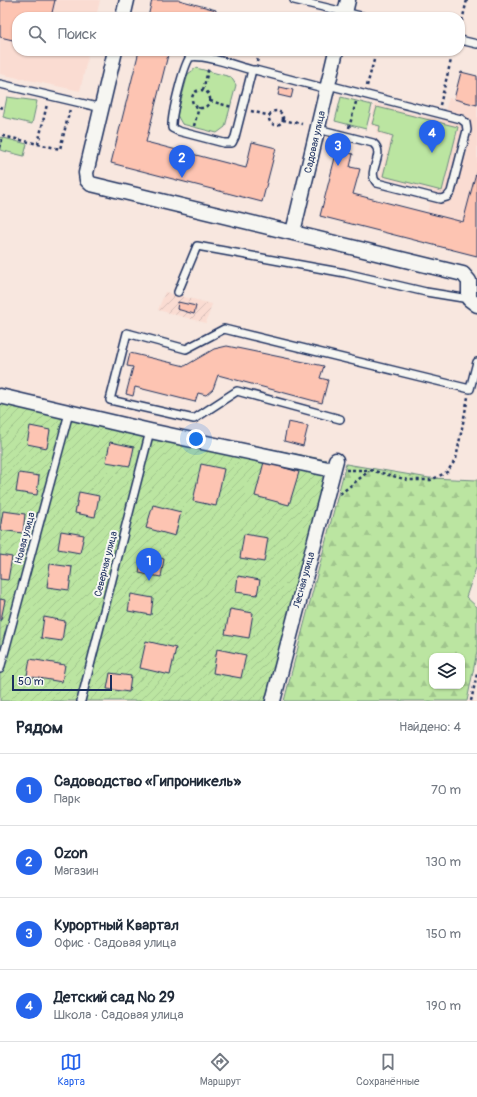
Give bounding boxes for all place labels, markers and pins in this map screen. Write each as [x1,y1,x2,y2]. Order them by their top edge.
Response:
pin: 4 [419,120,445,153]
pin: 3 [325,133,351,166]
pin: 2 [169,145,195,178]
pin: 1 [136,548,162,581]

